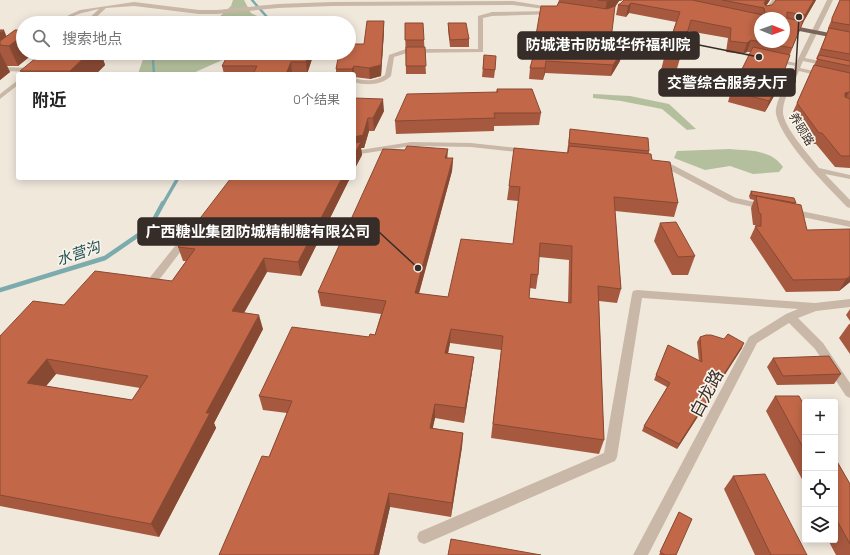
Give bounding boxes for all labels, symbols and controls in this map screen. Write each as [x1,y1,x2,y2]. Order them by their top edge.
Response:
north arrow [754,12,790,48]
search box [16,16,356,60]
icon: search [30,27,52,49]
text: 搜索地点 [62,28,122,49]
callout: 防城港市防城华侨福利院 [518,32,699,59]
text: 防城港市防城华侨福利院 [525,34,691,55]
callout: 交警综合服务大厅 [659,69,795,96]
text: 交警综合服务大厅 [667,72,787,93]
text: 附近 [32,88,66,111]
text: 0个结果 [293,90,340,108]
street label: 养颐路 [785,109,819,149]
callout: 广西糖业集团防城精制糖有限公司 [138,218,379,245]
text: 广西糖业集团防城精制糖有限公司 [145,221,371,242]
water label: 水营沟 [53,235,105,270]
street label: 白龙路 [684,365,728,421]
map controls [802,399,838,543]
button: + [802,399,838,435]
button: − [802,435,838,471]
button: locate [802,471,838,507]
button: layers [802,507,838,543]

